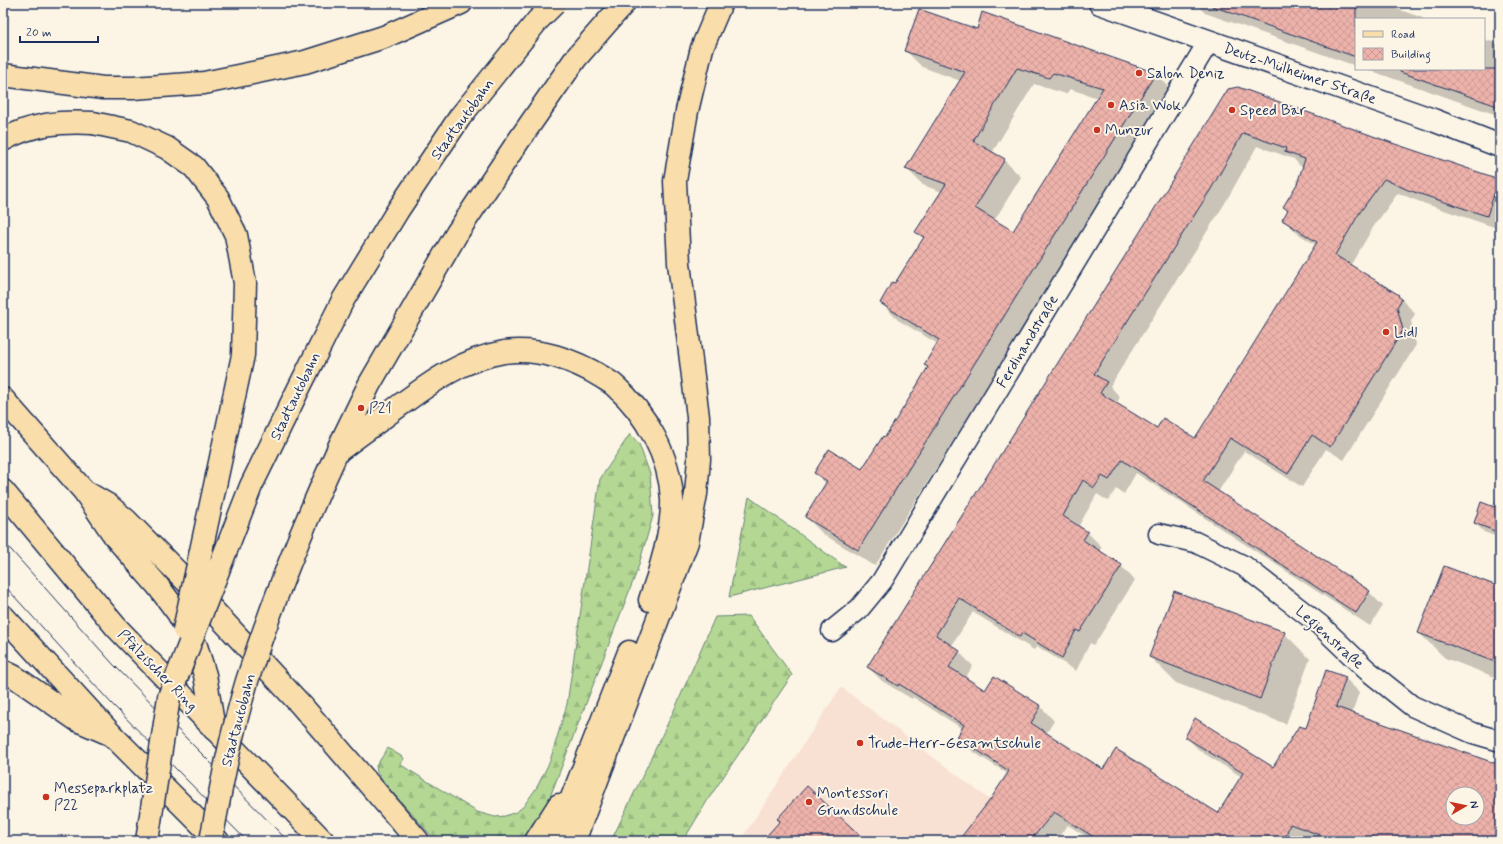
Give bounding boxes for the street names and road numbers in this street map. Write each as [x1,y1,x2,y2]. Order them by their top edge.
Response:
street label: Deutz-Mülheimer Straße [1221,38,1379,109]
street label: Stadtautobahn [427,75,499,164]
street label: Ferdinandstraße [992,291,1064,392]
street label: Stadtautobahn [266,349,326,444]
street label: Legienstraße [1290,602,1368,675]
street label: Pfälzischer Ring [113,625,202,716]
street label: Stadtautobahn [217,671,261,769]

